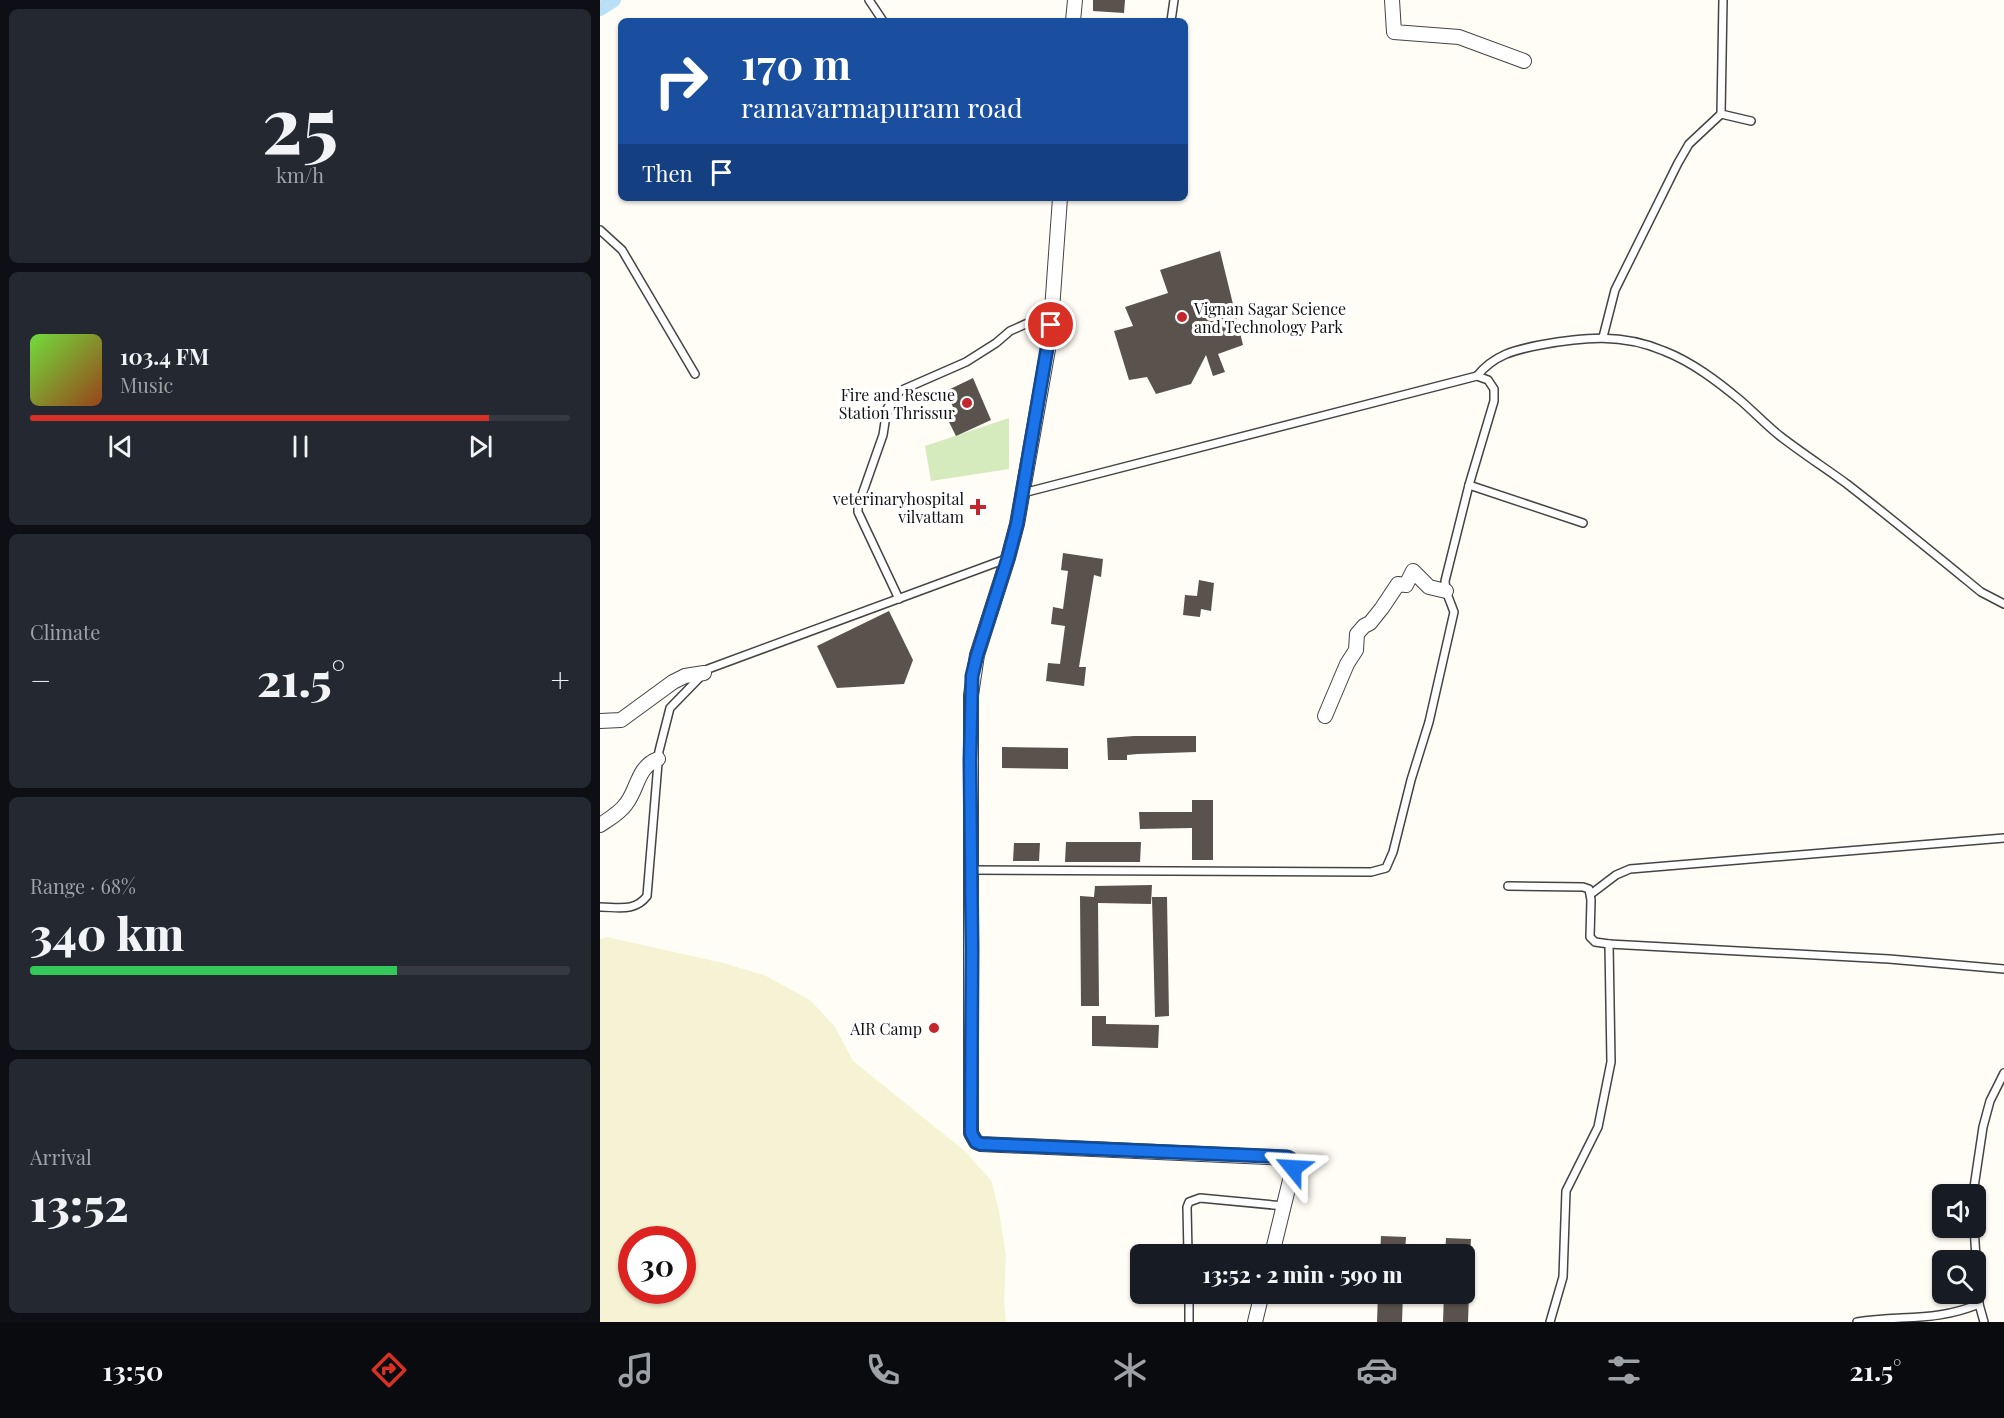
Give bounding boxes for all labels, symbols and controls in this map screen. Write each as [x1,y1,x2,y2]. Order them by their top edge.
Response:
text: 170 m [741,35,851,91]
icon: right [642,42,720,120]
text: 25 [262,70,338,174]
text: ramavarmapuram road [741,89,1023,125]
icon: arrive [705,156,738,189]
text: Then [642,158,693,188]
text: km/h [276,161,324,188]
place label: Vignan Sagar Science and Technology Park [1193,298,1346,337]
pin [1025,299,1076,350]
icon: arrive [1034,308,1067,341]
marker: Vignan Sagar Science and Technology Park [1175,310,1189,324]
text: 103.4 FM [120,341,209,371]
text: Music [120,371,173,398]
place label: Fire and Rescue Station Thrissur [839,384,955,423]
marker: Fire and Rescue Station Thrissur [960,396,974,410]
icon: previous [104,430,137,463]
icon: pause [284,430,317,463]
icon: next [464,430,497,463]
place label: veterinaryhospital vilvattam [832,488,964,527]
marker: veterinaryhospital vilvattam [969,498,987,516]
text: Climate [30,618,100,645]
text: 21.5° [257,648,345,708]
text: − [30,657,51,701]
text: + [551,657,570,701]
text: Range · 68% [30,872,136,899]
text: 340 km [30,902,184,962]
place label: AIR Camp [849,1018,922,1039]
marker: AIR Camp [927,1021,941,1035]
position arrow [1261,1136,1325,1200]
text: Arrival [30,1143,92,1170]
text: 13:52 [30,1173,129,1233]
map controls [1932,1184,1986,1304]
button: sound [1932,1184,1986,1238]
speed limit sign: 30 [618,1226,696,1304]
button: search [1932,1250,1986,1304]
text: 13:52 · 2 min · 590 m [1202,1259,1403,1289]
icon: directions [368,1349,410,1391]
icon: music [615,1349,657,1391]
icon: phone [862,1349,904,1391]
icon: climate [1109,1349,1151,1391]
icon: car [1356,1349,1398,1391]
icon: filters [1603,1349,1645,1391]
text: 13:50 [102,1352,163,1388]
text: 21.5° [1849,1352,1901,1388]

